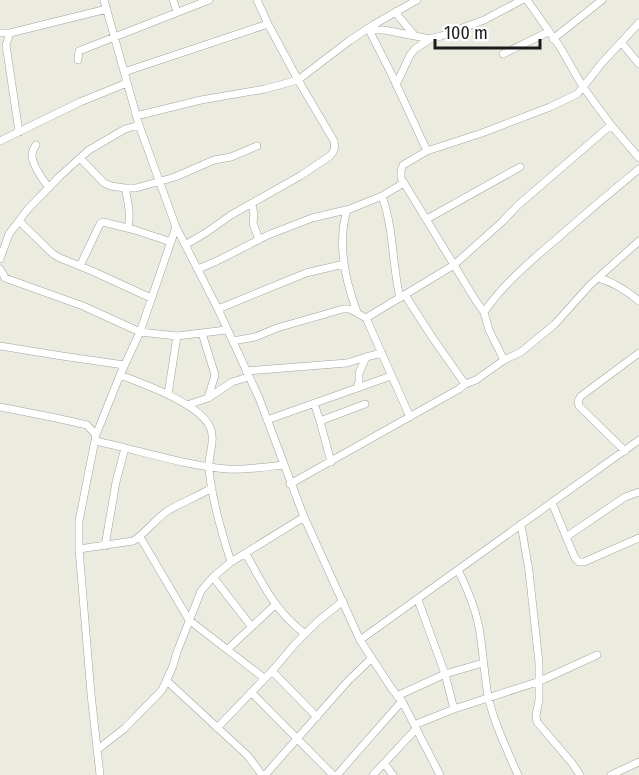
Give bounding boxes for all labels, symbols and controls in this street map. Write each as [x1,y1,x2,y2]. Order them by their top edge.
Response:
scale bar [435,12,540,50]
text: 100 m [444,22,488,44]

